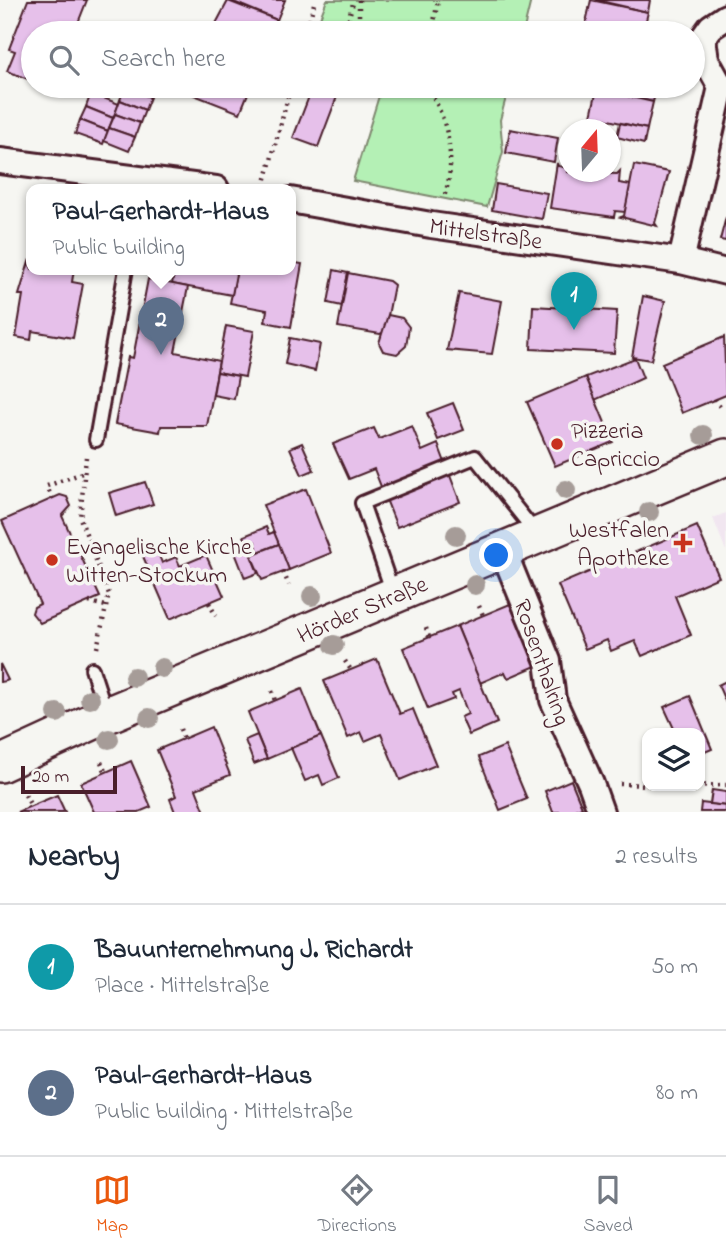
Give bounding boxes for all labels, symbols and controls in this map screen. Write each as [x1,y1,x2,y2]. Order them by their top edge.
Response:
search box [21,21,705,98]
icon: search [45,41,83,79]
text: Search here [101,41,226,79]
north arrow [558,119,621,182]
popup [26,184,296,275]
text: Paul-Gerhardt-Haus [52,194,270,232]
street label: Mittelstraße [427,210,545,261]
text: Public building [52,232,185,265]
pin: 1 [551,272,597,330]
pin: 2 [138,297,184,355]
place label: Pizzeria Capriccio [571,415,660,478]
marker: Pizzeria Capriccio [549,436,565,452]
place label: Westfalen Apotheke [569,514,669,577]
place label: Evangelische Kirche Witten-Stockum [66,531,252,594]
marker: Westfalen Apotheke [675,535,691,551]
your location [479,538,513,572]
marker: Evangelische Kirche Witten-Stockum [44,552,60,568]
street label: Hörder Straße [292,568,434,655]
street label: Rosenthalring [503,595,579,731]
map controls [642,728,705,791]
button: layers [642,728,705,791]
scale bar [21,763,117,795]
text: 20 m [32,764,69,791]
text: Nearby [28,836,120,880]
text: 2 results [615,841,698,874]
text: Bauunternehmung J. Richardt [95,932,413,970]
text: 1 [47,951,55,984]
text: 50 m [651,951,698,984]
text: Place · Mittelstraße [95,970,269,1003]
text: Paul-Gerhardt-Haus [95,1058,312,1096]
text: 2 [45,1077,57,1110]
text: 80 m [656,1077,698,1110]
text: Public building · Mittelstraße [95,1096,353,1129]
tab: Map [93,1171,131,1240]
tab: Directions [318,1171,397,1240]
tab: Saved [583,1171,633,1240]

